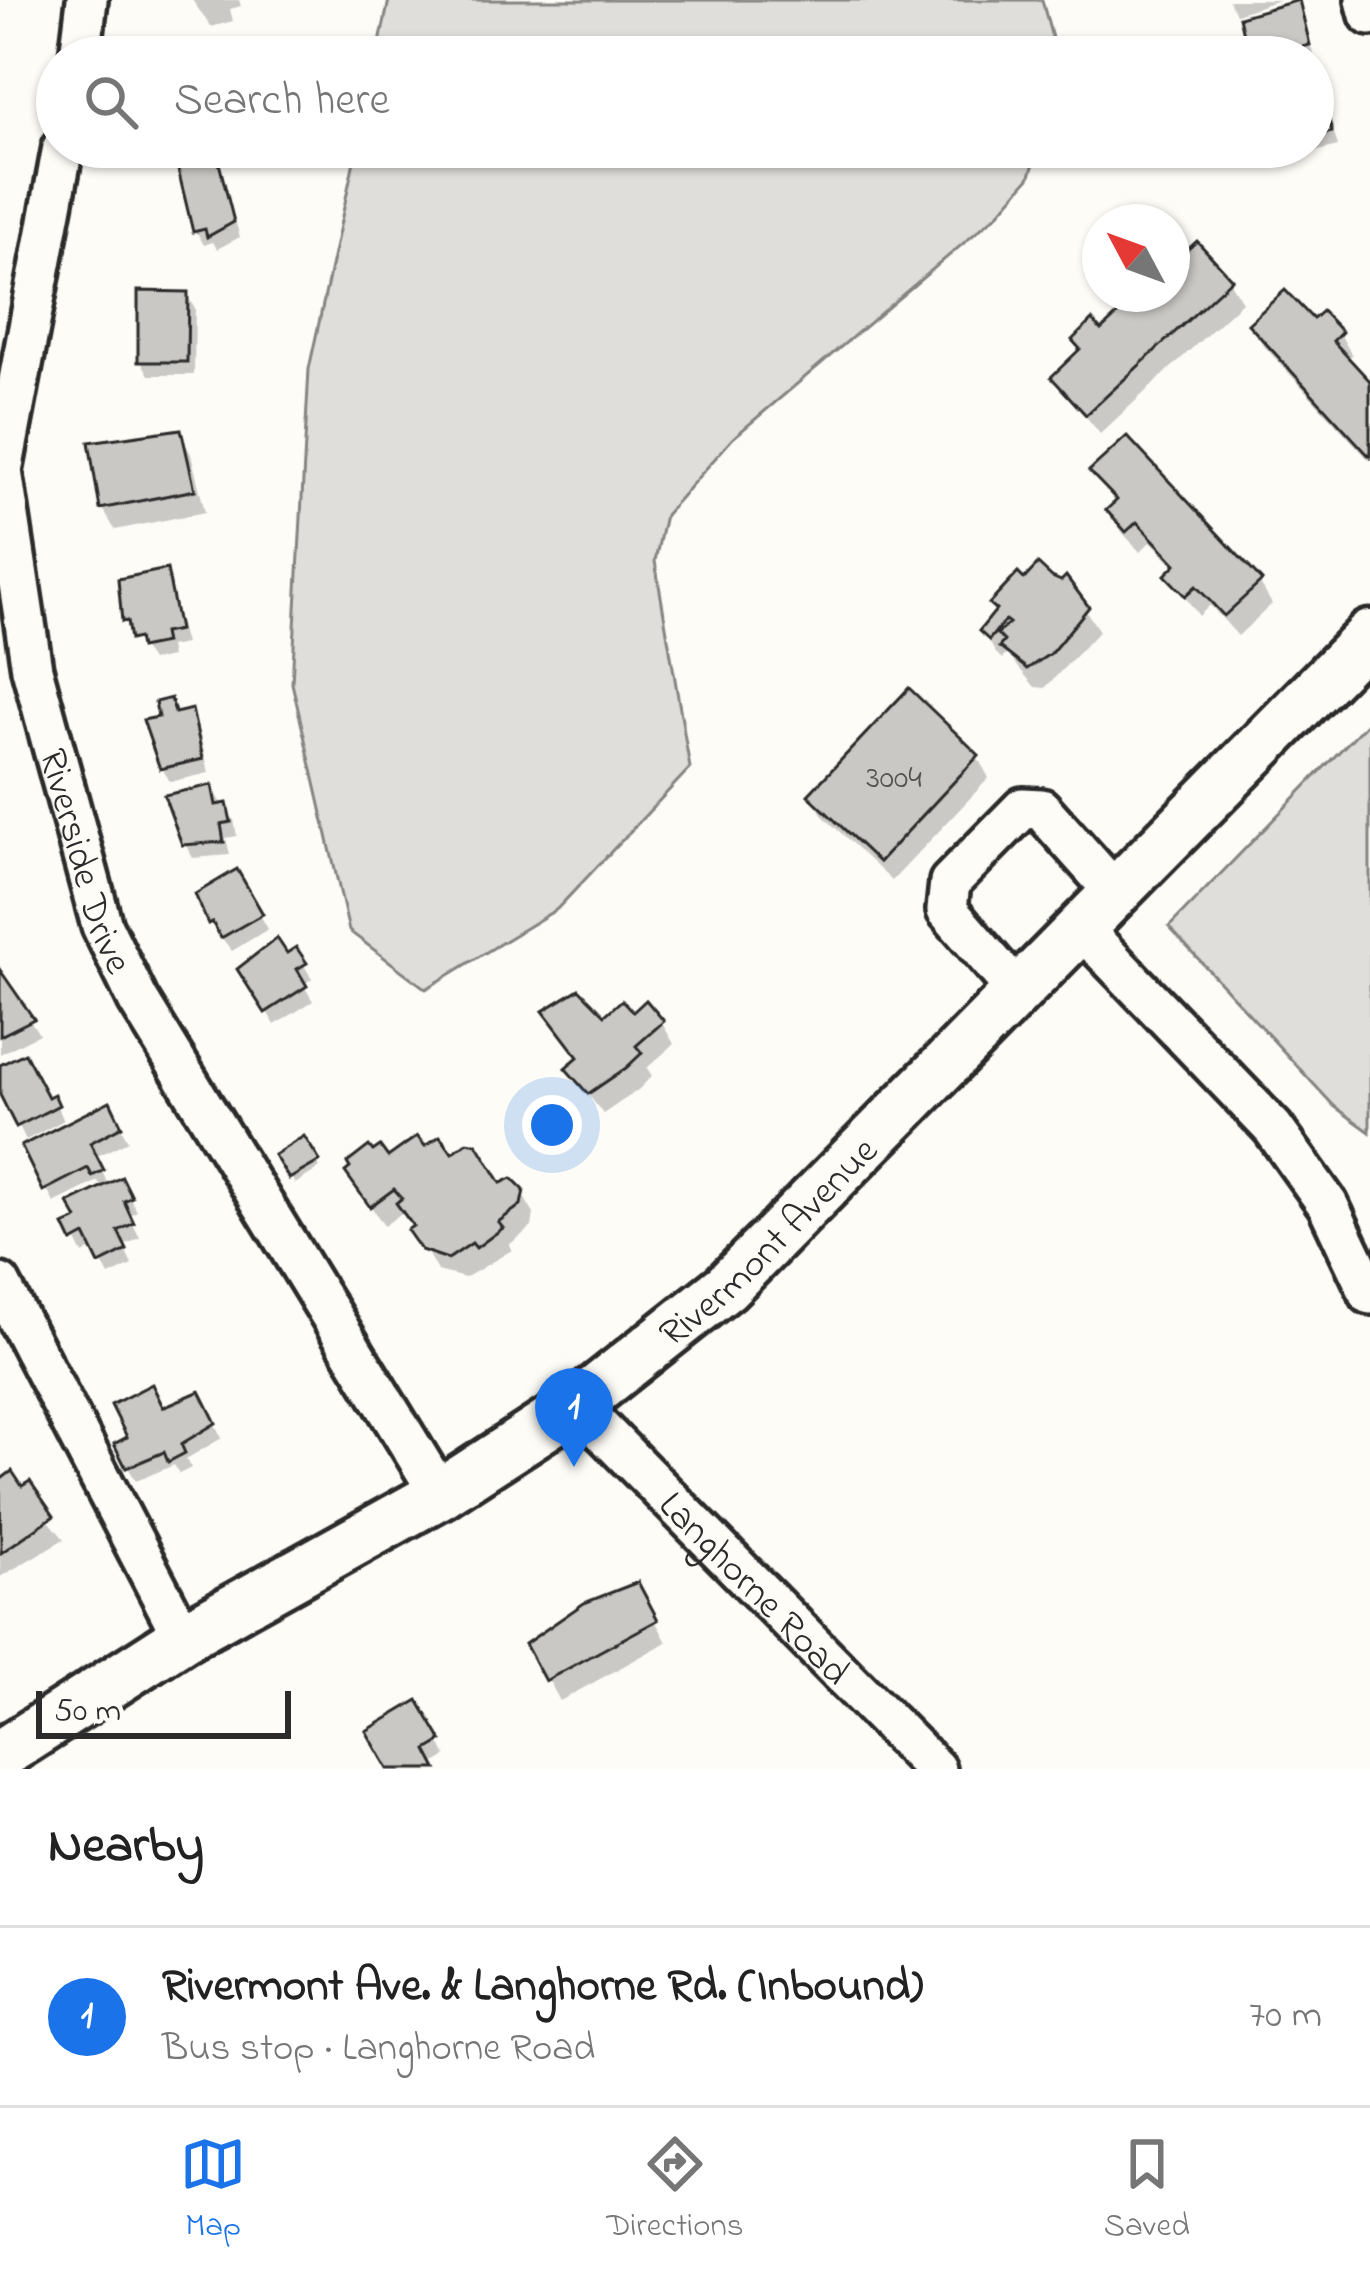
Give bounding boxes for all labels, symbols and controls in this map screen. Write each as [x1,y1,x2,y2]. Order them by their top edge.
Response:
search box [36,36,1334,168]
icon: search [78,69,144,135]
text: Search here [174,69,390,135]
north arrow [1082,204,1190,312]
street label: Riverside Drive [22,743,145,985]
house number: 3004 [866,755,922,803]
your location [522,1095,582,1155]
street label: Rivermont Avenue [648,1125,893,1363]
pin: 1 [535,1368,613,1467]
street label: Langhorne Road [644,1480,862,1700]
scale bar [36,1685,291,1738]
text: 50 m [54,1688,121,1736]
text: Nearby [48,1810,204,1885]
text: Rivermont Ave. & Langhorne Rd. (Inbound) [162,1955,923,2021]
text: 1 [81,1988,93,2045]
text: 70 m [1249,1988,1322,2045]
text: Bus stop · Langhorne Road [162,2021,595,2078]
tab: Map [180,2131,246,2251]
tab: Directions [606,2131,743,2251]
tab: Saved [1104,2131,1190,2251]

